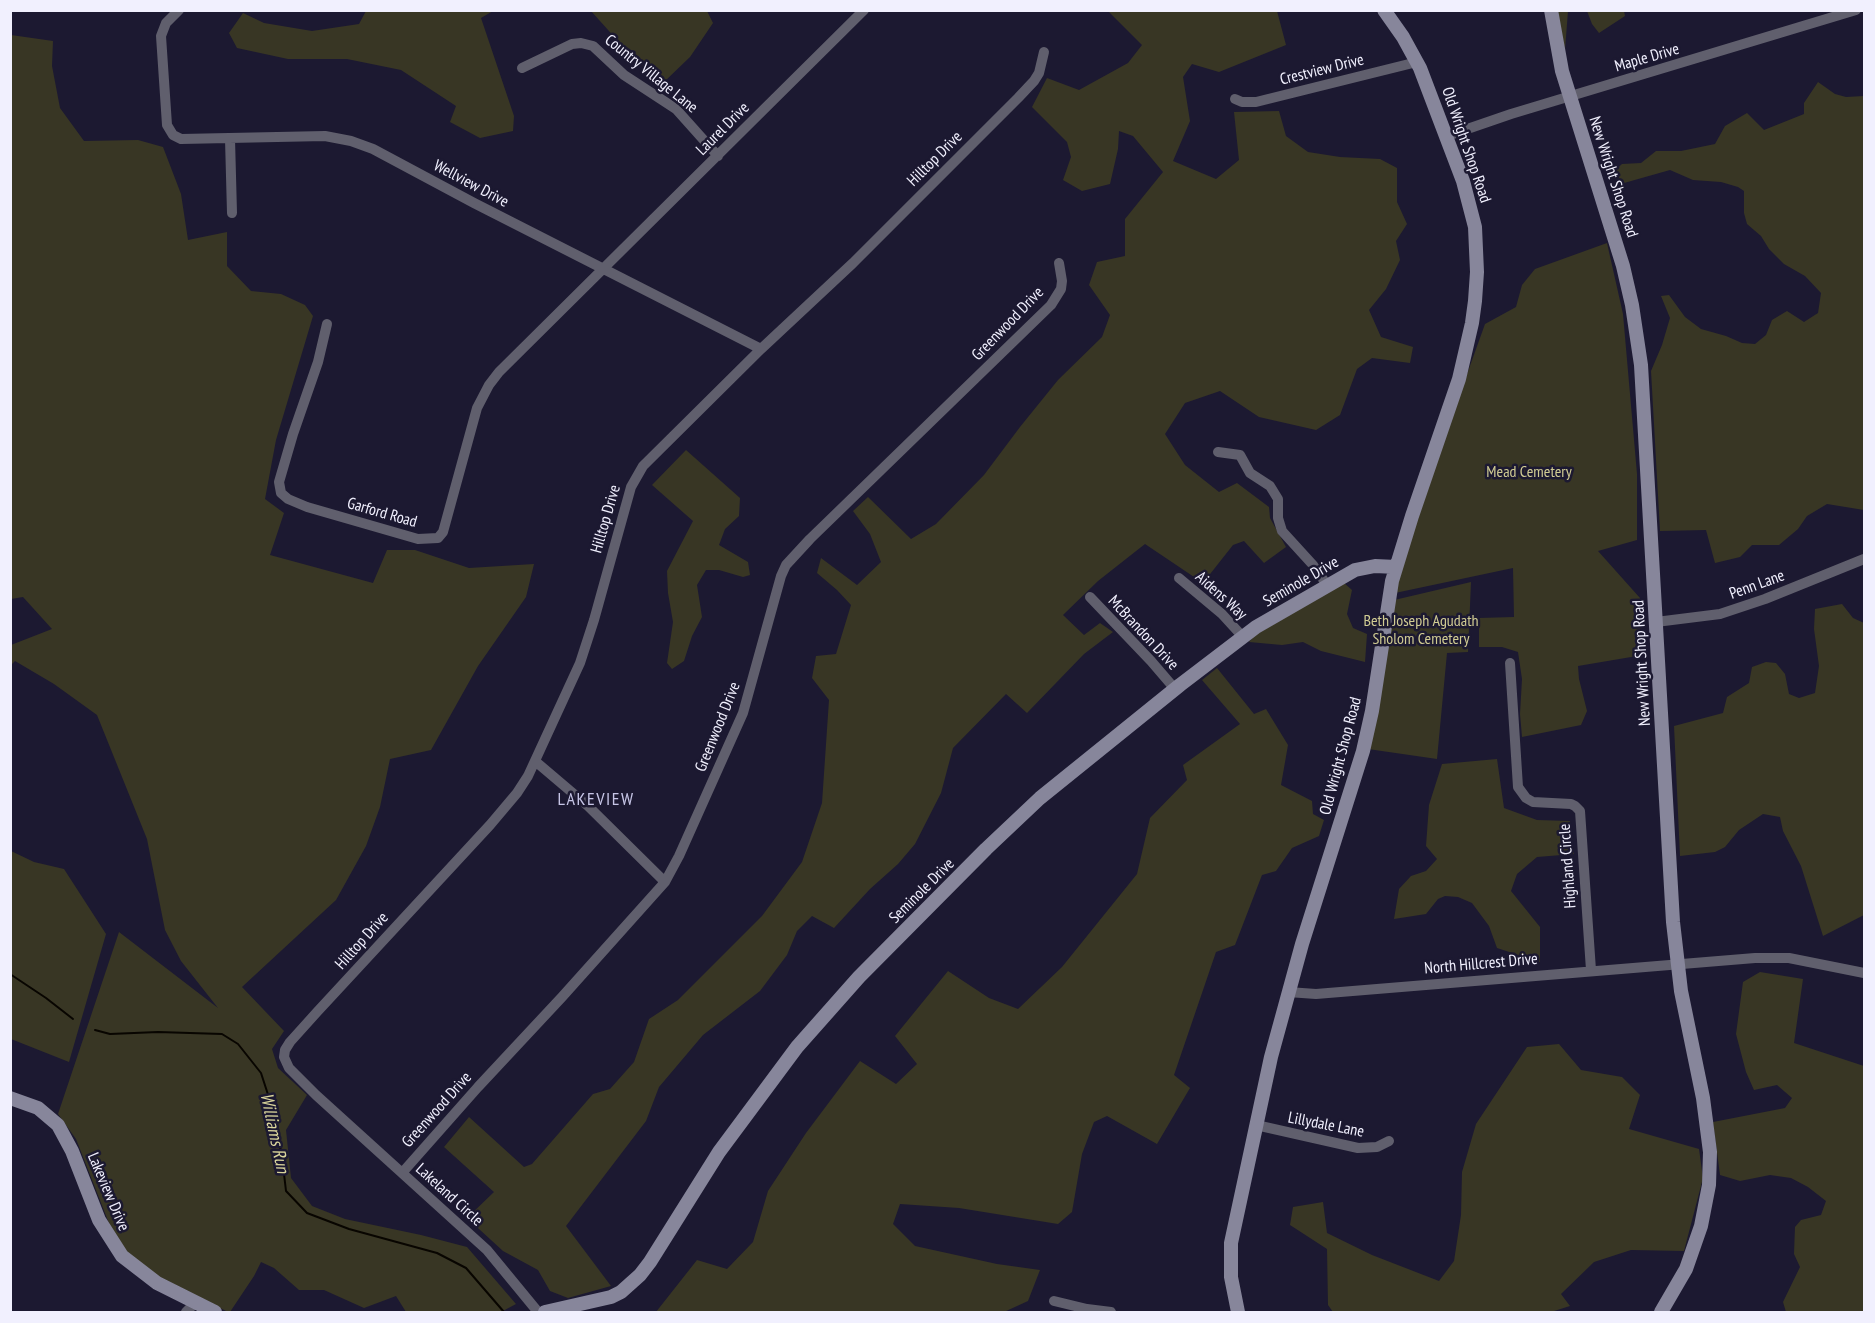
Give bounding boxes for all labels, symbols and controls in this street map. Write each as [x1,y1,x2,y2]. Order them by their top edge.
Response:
street label: Country Village Lane [601,31,701,117]
street label: Maple Drive [1612,40,1682,76]
street label: Crestview Drive [1278,50,1366,90]
street label: Old Wright Shop Road [1437,85,1495,205]
street label: Laurel Drive [693,99,753,159]
street label: New Wright Shop Road [1584,114,1642,240]
street label: Hilltop Drive [903,127,967,191]
street label: Wellview Drive [430,156,512,212]
street label: Greenwood Drive [968,283,1048,365]
park label: Mead Cemetery [1486,462,1572,482]
street label: Hilltop Drive [587,483,625,555]
street label: Garford Road [345,494,419,532]
street label: Seminole Drive [1260,553,1342,611]
street label: Penn Lane [1727,566,1787,604]
street label: Aidens Way [1191,568,1251,624]
street label: McBrandon Drive [1104,592,1182,674]
street label: New Wright Shop Road [1629,599,1655,727]
park label: Beth Joseph Agudath Sholom Cemetery [1363,611,1479,649]
street label: Greenwood Drive [691,679,745,775]
street label: Old Wright Shop Road [1316,695,1366,817]
district label: LAKEVIEW [557,789,635,811]
street label: Highland Circle [1555,823,1581,909]
street label: Seminole Drive [885,854,959,928]
street label: Hilltop Drive [331,909,393,973]
street label: North Hillcrest Drive [1424,949,1538,979]
street label: Greenwood Drive [398,1068,476,1152]
water label: Williams Run [255,1091,293,1175]
street label: Lillydale Lane [1286,1108,1366,1142]
street label: Lakeview Drive [83,1150,133,1234]
street label: Lakeland Circle [411,1160,487,1230]

